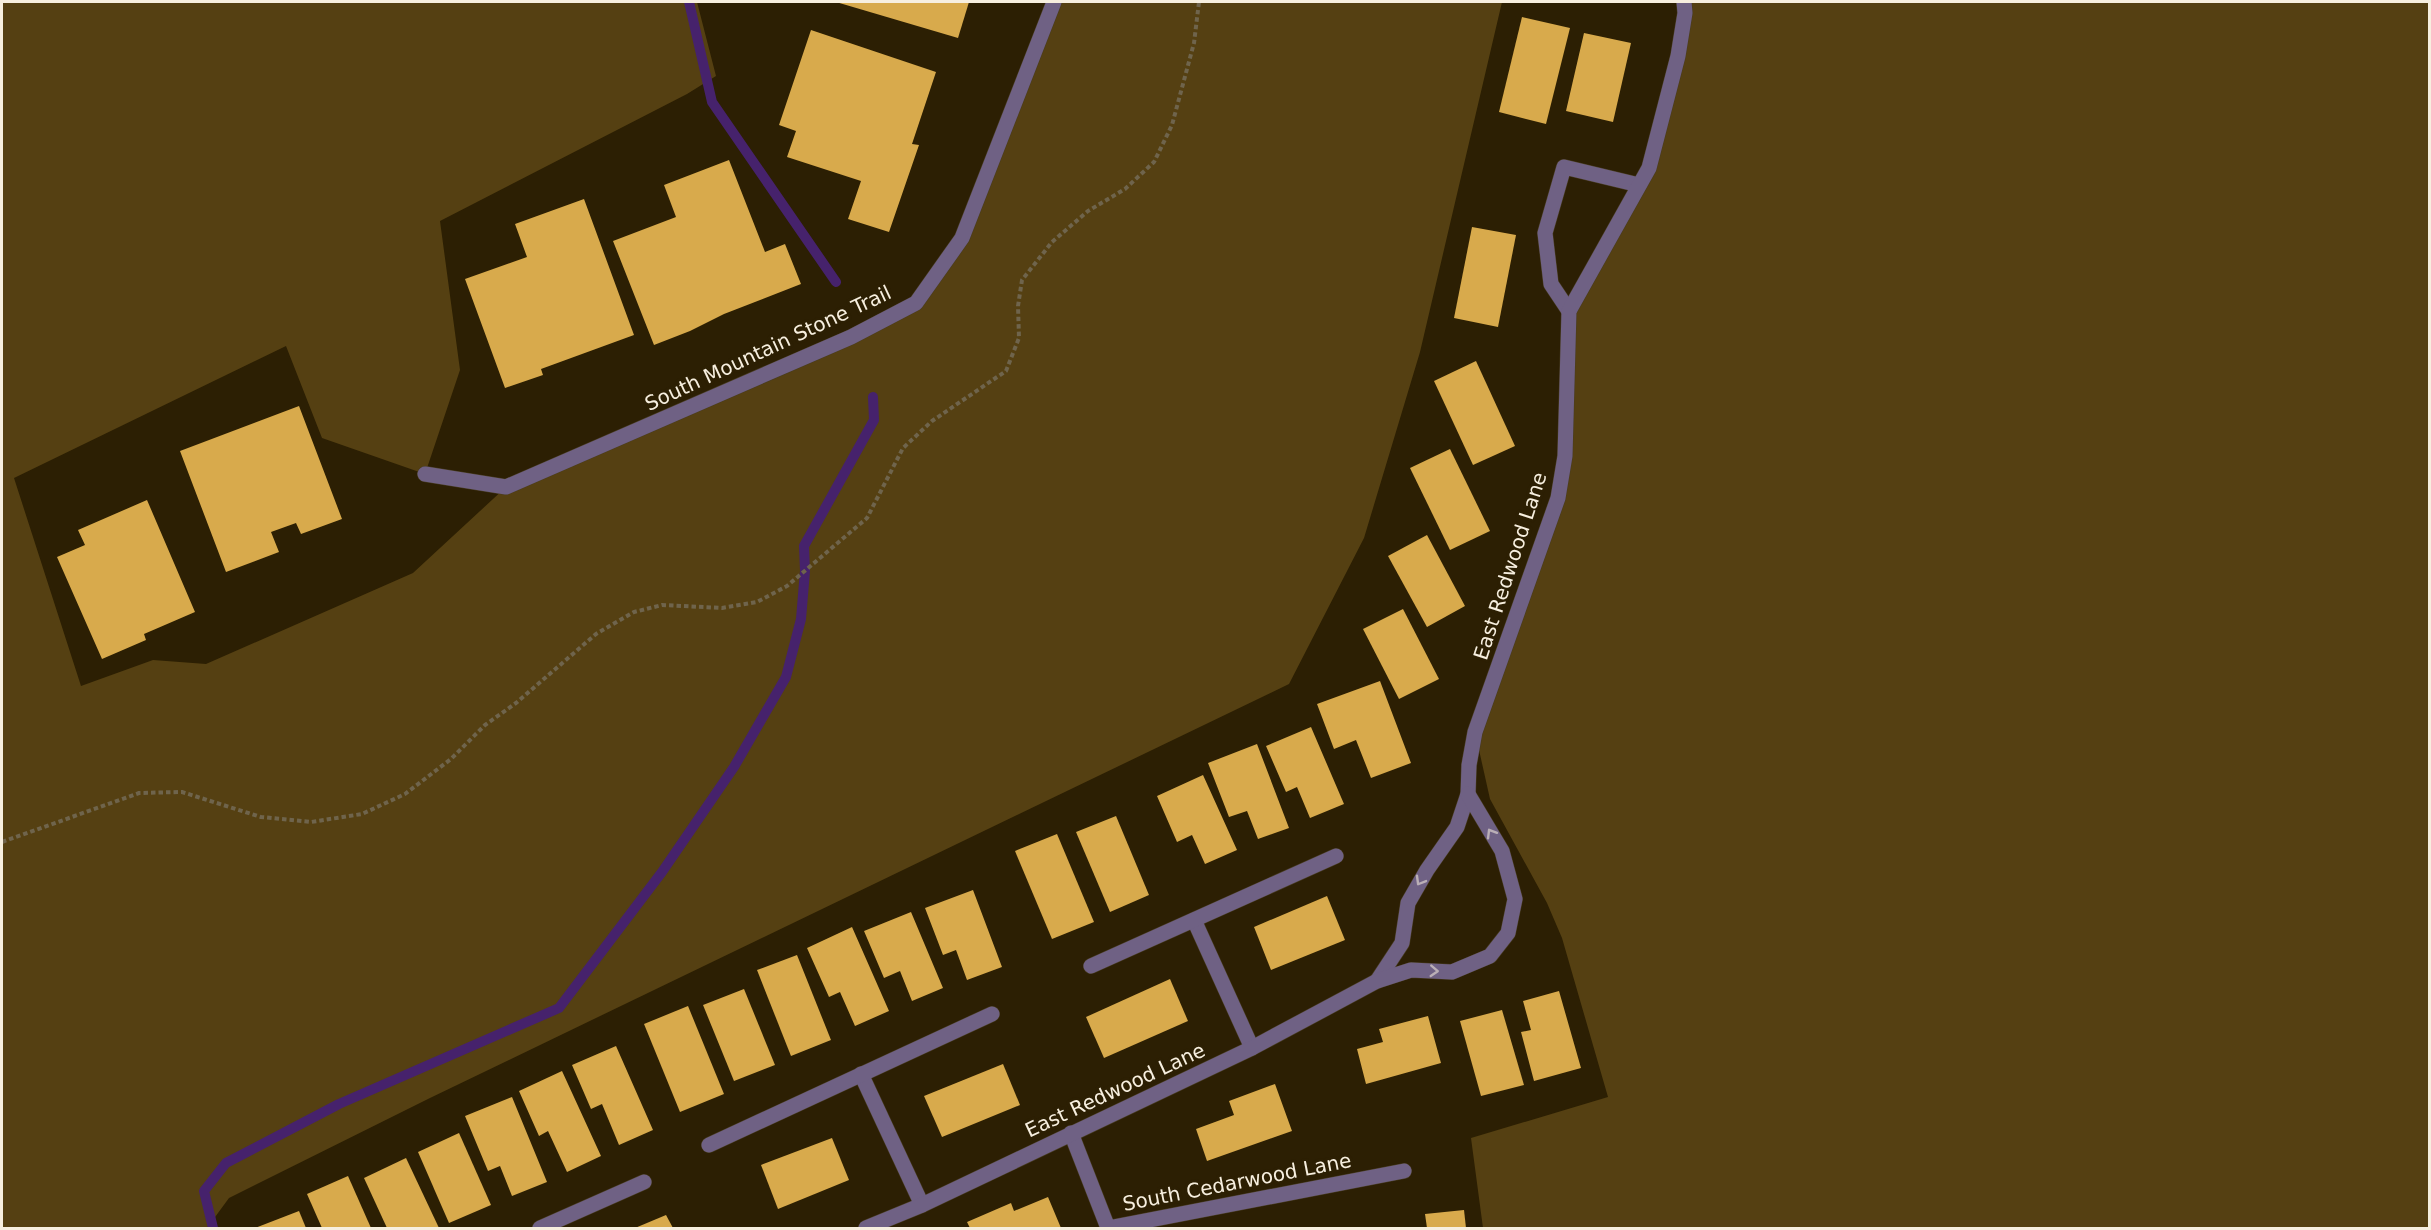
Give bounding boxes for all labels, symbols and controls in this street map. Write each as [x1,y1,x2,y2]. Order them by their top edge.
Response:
street label: South Mountain Stone Trail [641,280,895,416]
street label: East Redwood Lane [1468,469,1552,663]
one-way arrow [1487,829,1498,839]
one-way arrow [1416,875,1427,886]
one-way arrow [1429,964,1438,977]
street label: East Redwood Lane [1021,1038,1209,1142]
street label: South Cedarwood Lane [1121,1148,1353,1216]

